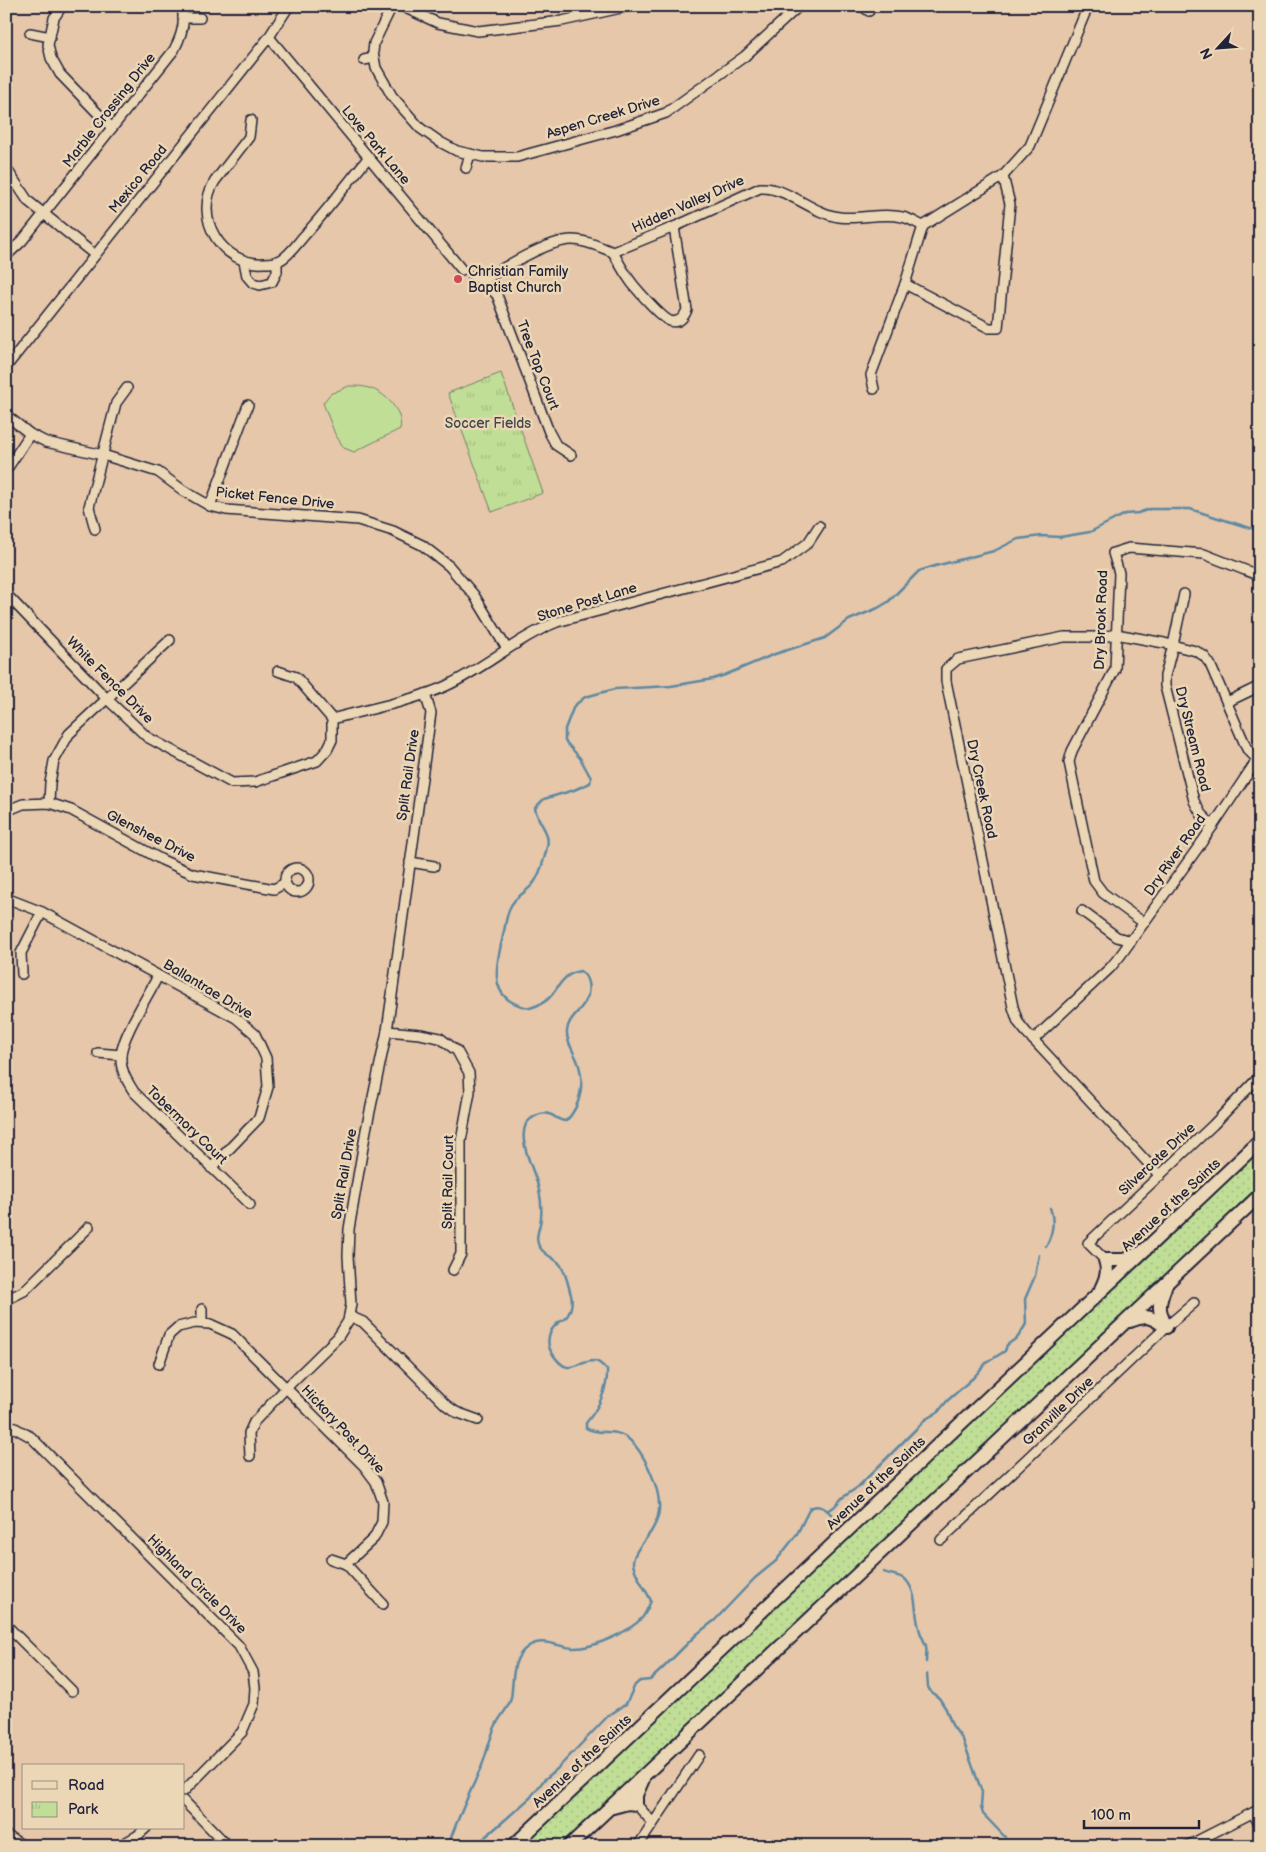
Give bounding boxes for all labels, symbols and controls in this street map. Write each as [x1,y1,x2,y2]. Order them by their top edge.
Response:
north arrow [1194,22,1244,72]
text: N [1197,45,1217,62]
street label: Marble Crossing Drive [59,49,159,171]
street label: Aspen Creek Drive [544,92,662,142]
street label: Love Park Lane [338,102,414,188]
street label: Mexico Road [105,141,171,217]
street label: Hidden Valley Drive [629,172,747,236]
place label: Christian Family Baptist Church [468,263,569,296]
marker: Christian Family Baptist Church [452,273,464,285]
street label: Tree Top Court [513,318,563,413]
park label: Soccer Fields [445,415,531,432]
street label: Picket Fence Drive [215,483,335,513]
street label: Dry Brook Road [1091,570,1111,670]
street label: Stone Post Lane [535,579,639,625]
street label: White Fence Drive [63,633,157,727]
street label: Dry Stream Road [1172,685,1214,793]
street label: Split Rail Drive [393,728,423,822]
street label: Dry Creek Road [963,738,1001,840]
street label: Glenshee Drive [104,806,198,866]
street label: Dry River Road [1141,811,1209,899]
street label: Ballantrae Drive [160,956,256,1022]
street label: Tobermory Court [143,1082,231,1168]
street label: Silvercote Drive [1115,1119,1199,1199]
street label: Split Rail Drive [328,1127,360,1221]
street label: Split Rail Court [439,1134,457,1229]
street label: Avenue of the Saints [1118,1155,1224,1255]
street label: Granville Drive [1019,1373,1097,1449]
street label: Hickory Post Drive [298,1381,388,1477]
street label: Avenue of the Saints [823,1433,929,1533]
street label: Highland Circle Drive [144,1531,250,1637]
street label: Avenue of the Saints [529,1711,635,1811]
legend [22,1764,185,1830]
text: Road [68,1776,104,1795]
scale bar [1084,1797,1198,1829]
text: Park [68,1800,99,1819]
text: 100 m [1091,1806,1131,1825]

